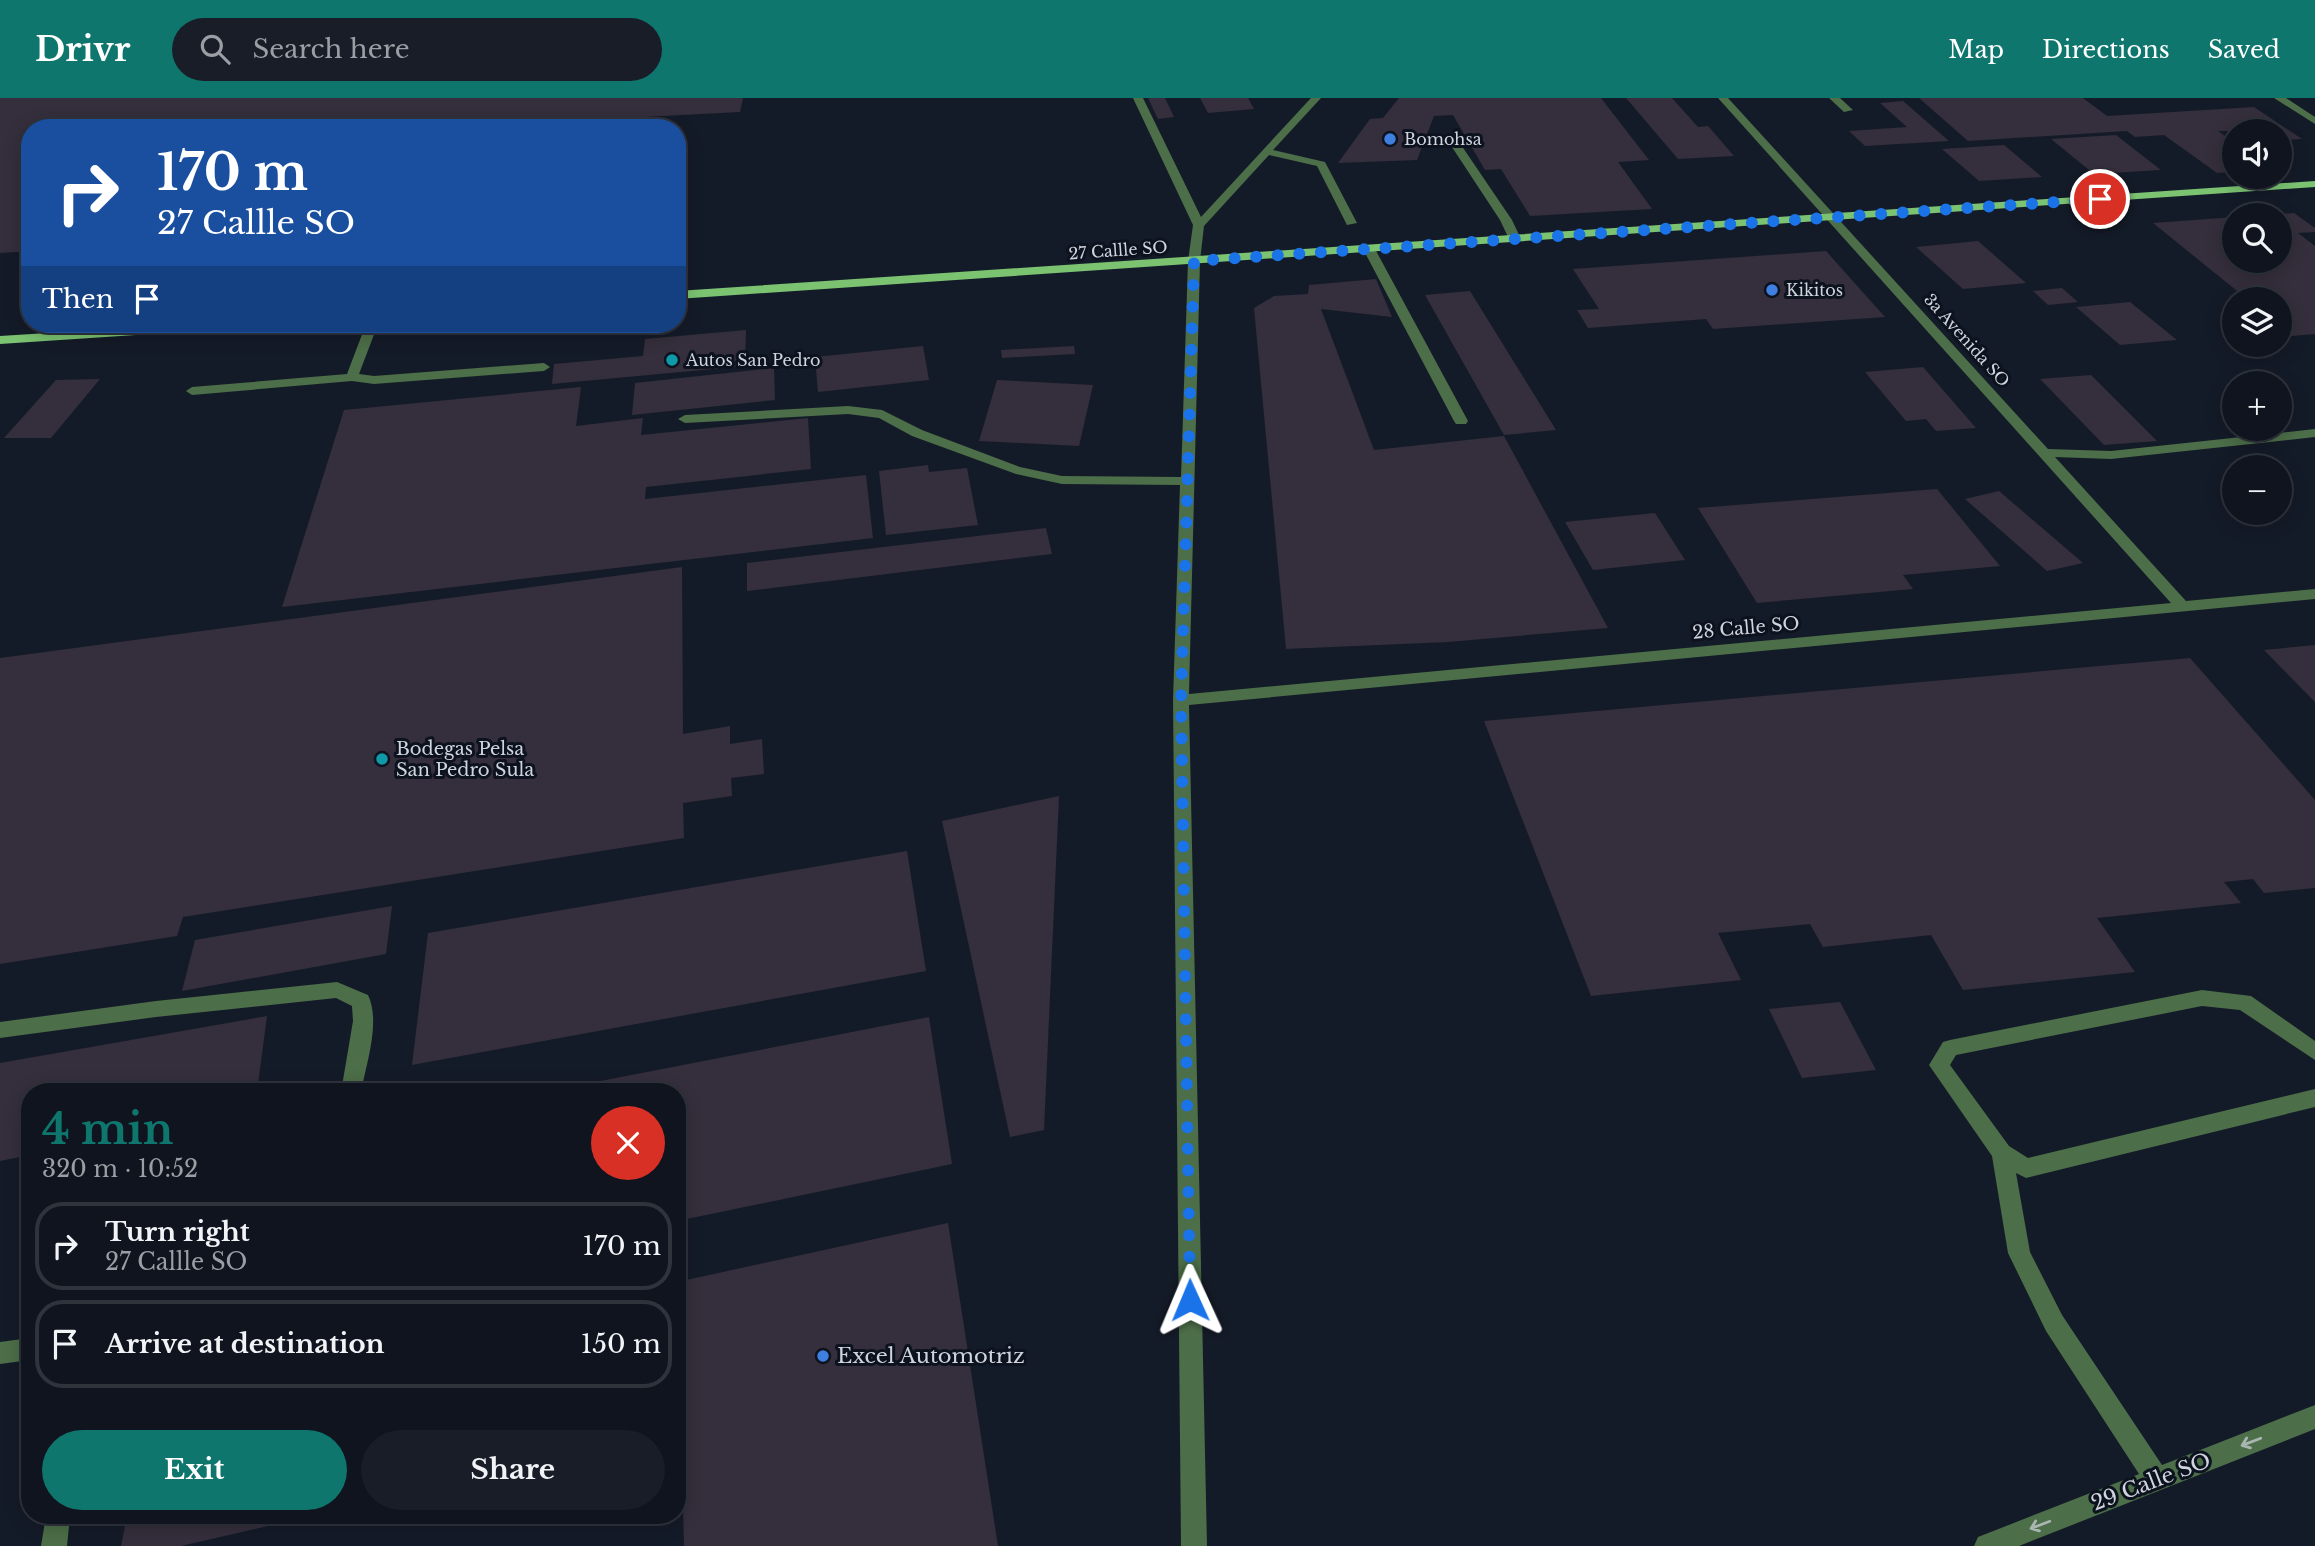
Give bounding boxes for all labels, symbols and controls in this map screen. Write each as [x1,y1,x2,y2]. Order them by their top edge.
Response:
search box [172,18,662,81]
text: Drivr [35,29,130,70]
icon: search [196,30,234,68]
text: Search here [252,33,410,65]
text: Map [1948,35,2004,64]
text: Directions [2042,35,2170,64]
text: Saved [2208,35,2280,64]
map controls [2222,119,2292,525]
button: sound [2222,119,2292,189]
place label: Bomohsa [1404,129,1482,149]
marker: Bomohsa [1382,131,1398,147]
text: 170 m [157,142,308,203]
icon: right [42,147,133,238]
pin [2070,169,2130,229]
icon: arrive [2081,180,2119,218]
text: 27 Callle SO [157,203,355,243]
button: search [2222,203,2292,273]
street label: 27 Callle SO [1068,237,1168,263]
icon: arrive [128,280,166,318]
place label: Kikitos [1786,280,1843,300]
marker: Kikitos [1764,282,1780,298]
text: Then [42,283,114,315]
button: layers [2222,287,2292,357]
street label: 3a Avenida SO [1920,289,2014,391]
place label: Autos San Pedro [685,350,820,370]
marker: Autos San Pedro [664,352,680,368]
button: + [2222,371,2292,441]
button: − [2222,455,2292,525]
street label: 28 Calle SO [1692,612,1800,644]
place label: Bodegas Pelsa San Pedro Sula [396,738,534,781]
marker: Bodegas Pelsa San Pedro Sula [374,751,390,767]
text: 4 min [42,1103,173,1155]
button: close [591,1106,665,1180]
text: 320 m · 10:52 [42,1155,198,1183]
text: Turn right [105,1216,250,1248]
icon: right [46,1227,84,1265]
text: 170 m [582,1230,661,1262]
text: 27 Callle SO [105,1248,247,1276]
position arrow [1153,1263,1227,1337]
icon: arrive [46,1325,84,1363]
text: Arrive at destination [105,1328,385,1360]
text: 150 m [581,1328,661,1360]
place label: Excel Automotriz [837,1343,1025,1369]
marker: Excel Automotriz [815,1348,831,1364]
button: Exit [42,1430,347,1510]
button: Share [361,1430,665,1510]
one-way arrow [2241,1437,2263,1450]
street label: 29 Calle SO [2087,1447,2215,1517]
one-way arrow [2029,1520,2051,1533]

